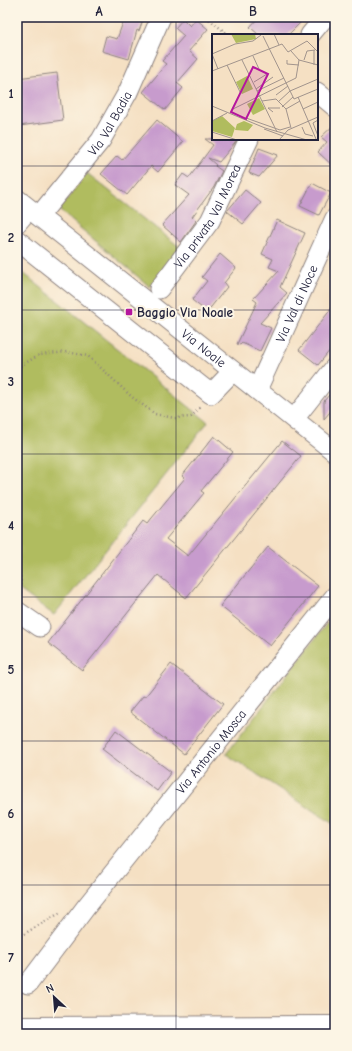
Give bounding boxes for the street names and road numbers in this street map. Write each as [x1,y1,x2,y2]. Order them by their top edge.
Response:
street label: Via Val Badia [84,88,135,158]
street label: Via privata Val Morea [170,162,243,270]
street label: Via Val di Noce [272,262,321,345]
street label: Via Noale [179,326,230,370]
street label: Via Antonio Mosca [173,706,249,796]

